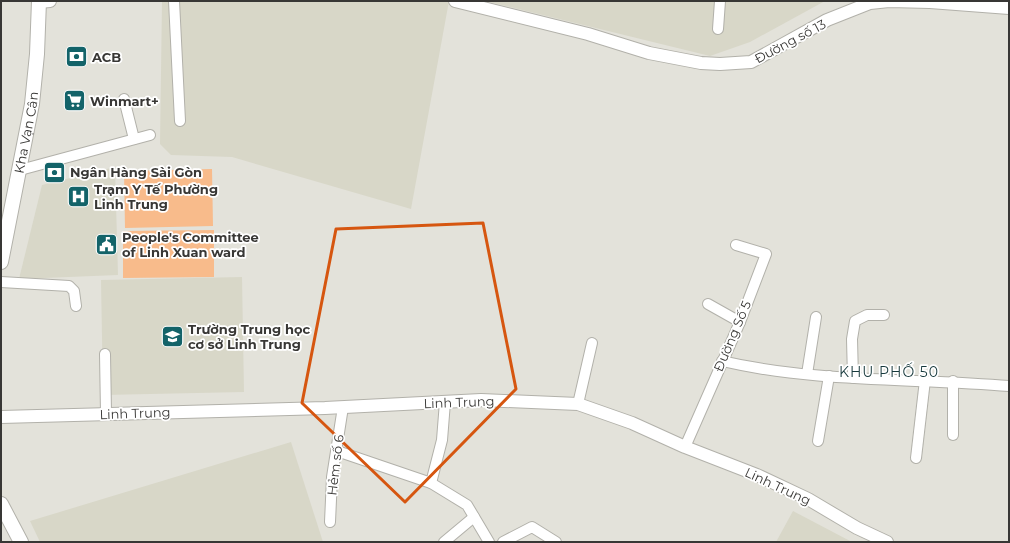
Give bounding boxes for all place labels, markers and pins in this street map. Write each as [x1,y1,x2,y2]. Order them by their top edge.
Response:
bank icon: ACB [64,44,90,70]
place label: ACB [91,49,121,65]
supermarket icon: Winmart+ [61,88,87,114]
place label: Winmart+ [90,93,159,109]
bank icon: Ngân Hàng Sài Gòn [41,159,67,185]
place label: Ngân Hàng Sài Gòn [70,164,202,180]
place label: Trạm Y Tế Phường Linh Trung [94,181,218,212]
hospital icon: Trạm Y Tế Phường Linh Trung [65,183,91,209]
place label: People's Committee of Linh Xuan ward [122,229,259,260]
public building icon: People's Committee of Linh Xuan ward [94,231,120,257]
place label: Trường Trung học cơ sở Linh Trung [188,321,310,352]
school or university icon: Trường Trung học cơ sở Linh Trung [159,323,185,349]

